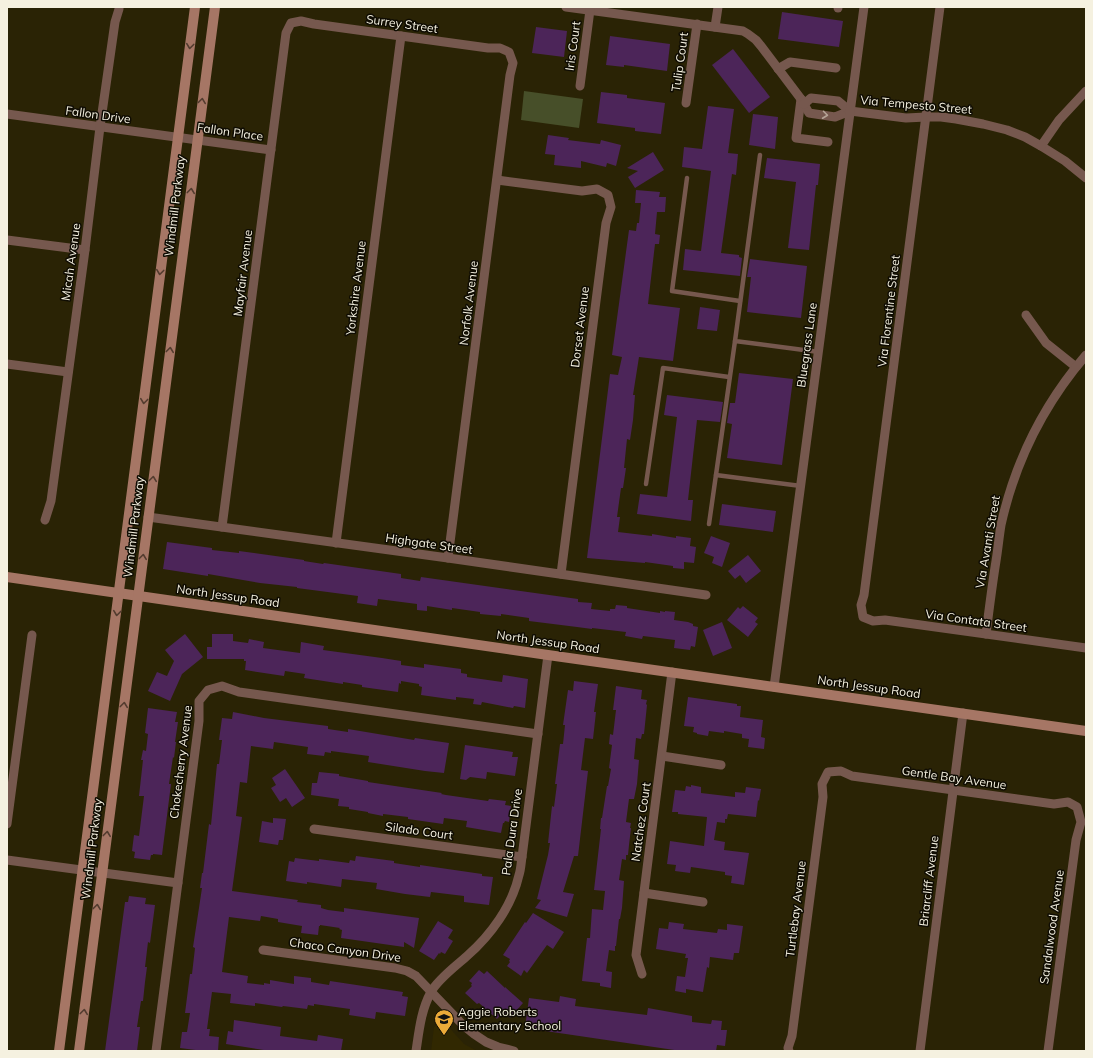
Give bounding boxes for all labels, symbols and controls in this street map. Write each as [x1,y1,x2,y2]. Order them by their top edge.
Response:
street label: Surrey Street [365,11,439,36]
street label: Iris Court [562,20,583,72]
street label: Tulip Court [668,31,691,93]
one-way arrow [186,43,195,49]
street label: Via Tempesto Street [860,92,972,117]
one-way arrow [197,98,206,104]
street label: Fallon Drive [65,103,132,126]
one-way arrow [822,110,828,119]
street label: Fallon Place [196,119,264,144]
street label: Windmill Parkway [161,154,188,257]
one-way arrow [186,188,195,194]
street label: Micah Avenue [58,222,83,302]
street label: Mayfair Avenue [230,229,255,317]
street label: Yorkshire Avenue [342,240,369,337]
street label: Via Florentine Street [874,254,903,368]
street label: Norfolk Avenue [456,260,481,346]
one-way arrow [156,269,165,275]
street label: Dorset Avenue [567,285,592,368]
street label: Bluegrass Lane [793,302,820,388]
one-way arrow [165,347,174,353]
one-way arrow [140,398,149,404]
street label: Windmill Parkway [120,475,147,578]
one-way arrow [148,476,157,482]
street label: Via Avanti Street [972,494,1003,589]
street label: Highgate Street [385,530,474,557]
one-way arrow [138,554,147,560]
street label: North Jessup Road [176,581,281,610]
street label: Via Contata Street [924,606,1028,635]
one-way arrow [112,610,121,616]
street label: North Jessup Road [496,627,601,656]
street label: North Jessup Road [817,672,922,701]
one-way arrow [119,702,128,708]
street label: Chokecherry Avenue [166,704,195,820]
street label: Gentle Bay Avenue [901,763,1007,792]
street label: Natchez Court [628,781,653,862]
street label: Pala Dura Drive [498,788,525,876]
street label: Windmill Parkway [78,797,105,900]
street label: Silado Court [384,818,454,843]
one-way arrow [102,831,111,837]
street label: Briarcliff Avenue [915,835,942,927]
street label: Turtlebay Avenue [782,860,809,958]
street label: Sandalwood Avenue [1036,869,1067,985]
one-way arrow [92,904,101,910]
street label: Chaco Canyon Drive [288,934,402,965]
place label: Aggie Roberts Elementary School [458,1004,561,1033]
school or university icon: Aggie Roberts Elementary School [433,1008,455,1036]
one-way arrow [79,1009,88,1015]

